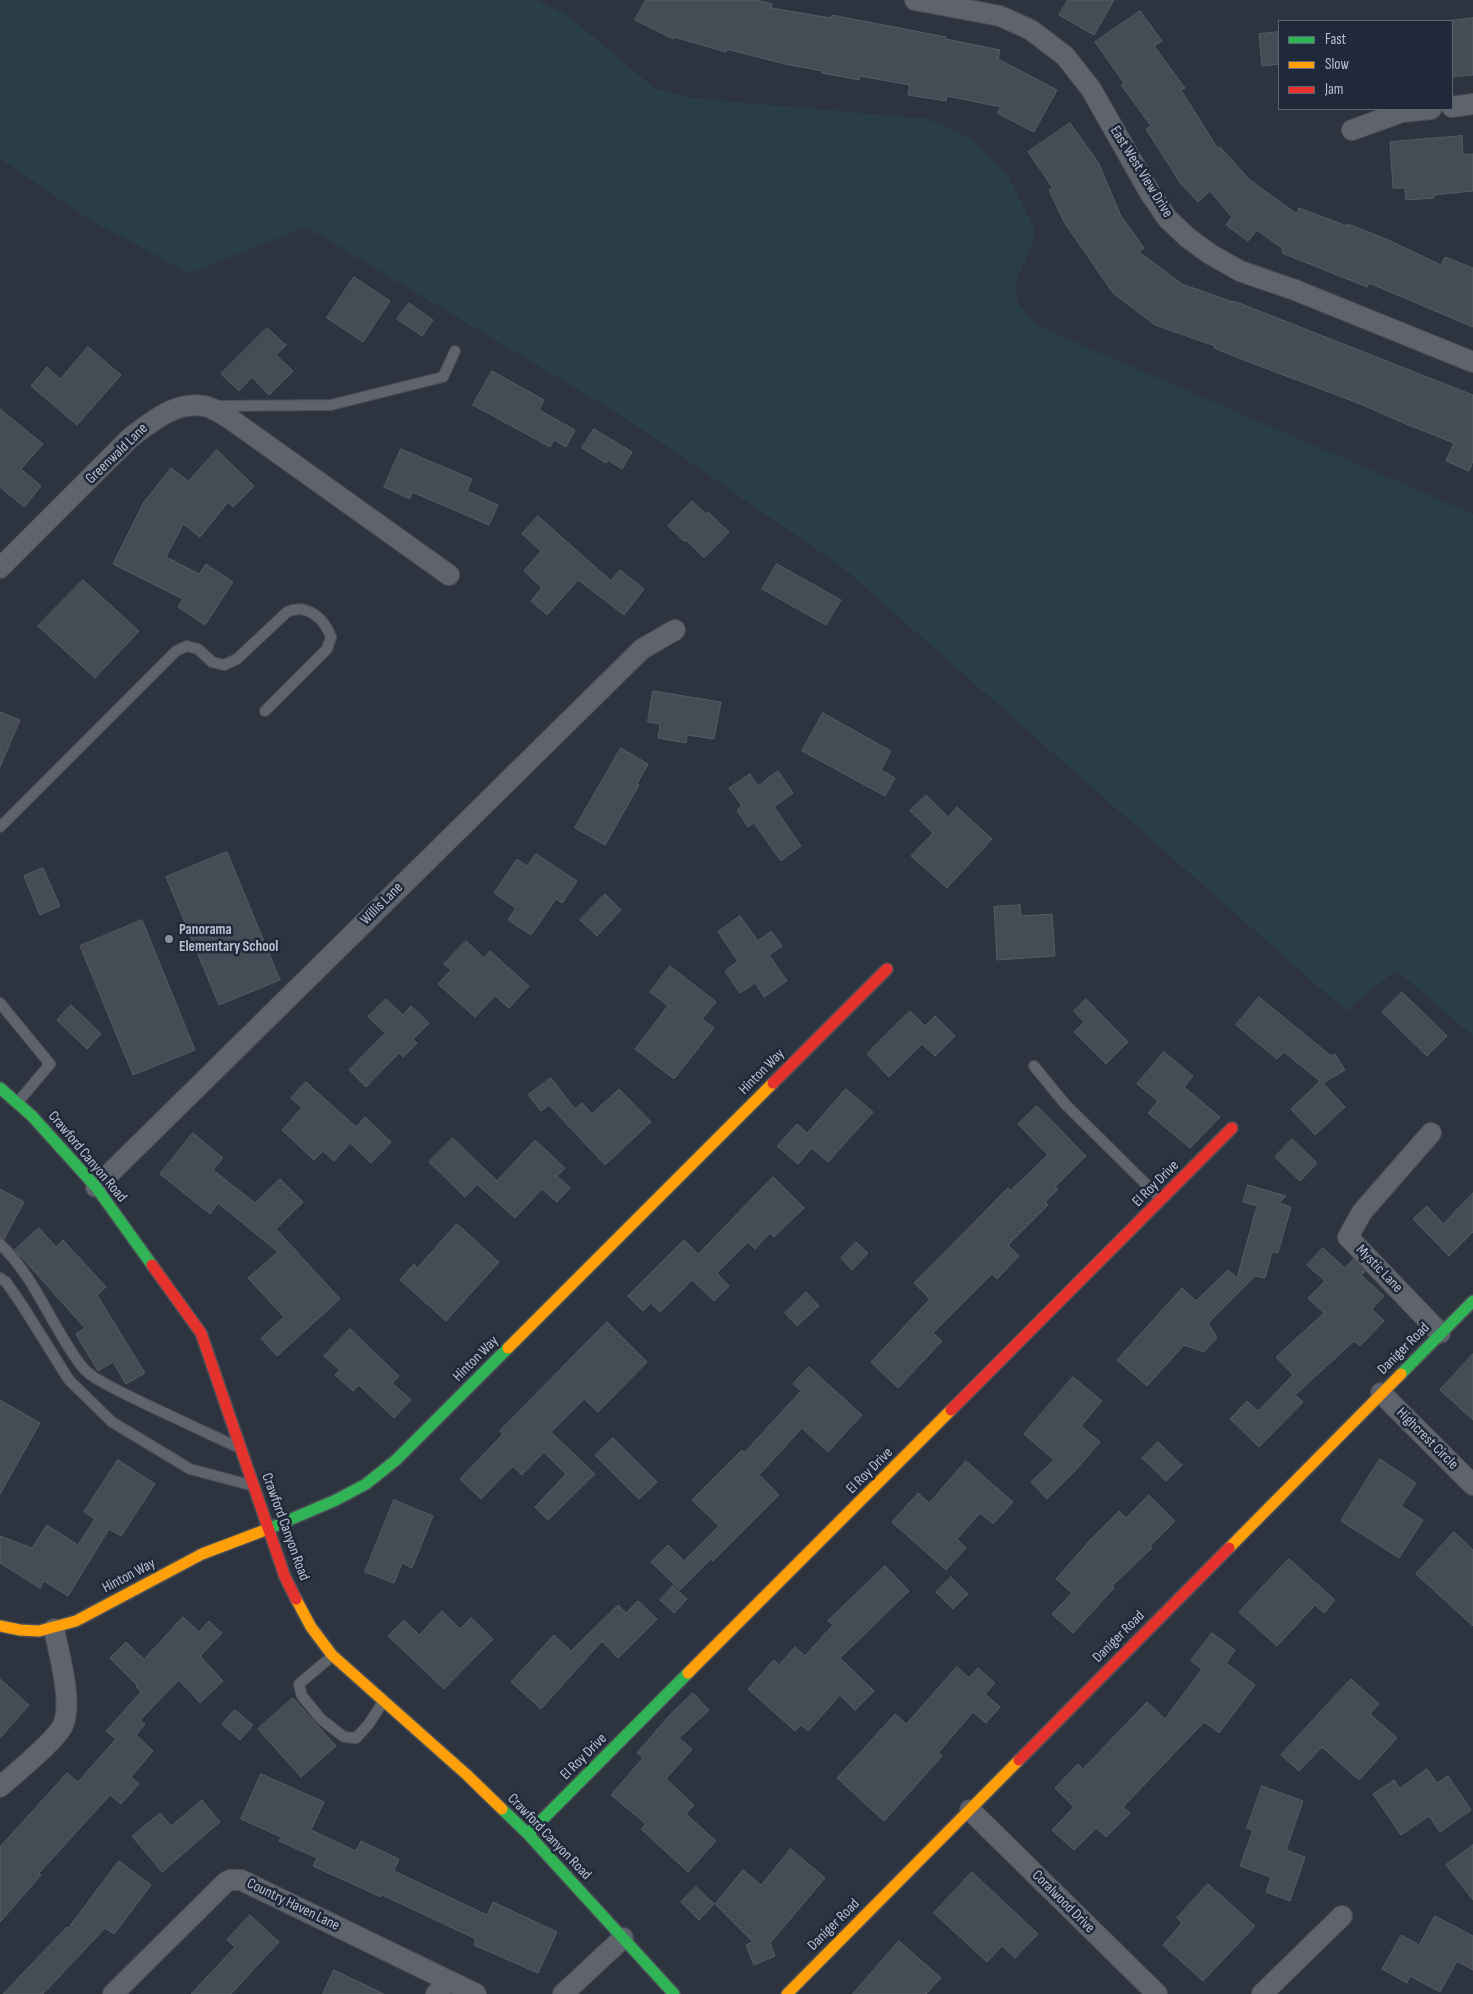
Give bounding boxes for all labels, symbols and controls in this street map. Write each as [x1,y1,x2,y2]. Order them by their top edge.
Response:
legend [1278,20,1453,110]
text: Fast [1325,30,1346,49]
text: Slow [1325,55,1349,74]
text: Jam [1325,80,1343,99]
street label: East West View Drive [1106,123,1176,221]
street label: Greenwald Lane [82,420,152,488]
street label: Willis Lane [357,879,407,929]
place label: Panorama Elementary School [179,921,278,956]
marker: Panorama Elementary School [163,933,175,945]
street label: Hinton Way [735,1045,789,1099]
street label: Crawford Canyon Road [44,1108,130,1206]
street label: El Roy Drive [1129,1157,1183,1211]
street label: Mystic Lane [1352,1241,1406,1297]
street label: Daniger Road [1374,1319,1434,1379]
street label: Hinton Way [449,1332,503,1386]
street label: Highcrest Circle [1392,1404,1462,1474]
street label: El Roy Drive [843,1444,897,1498]
street label: Crawford Canyon Road [257,1471,313,1583]
street label: Hinton Way [100,1555,158,1597]
street label: Daniger Road [1089,1607,1149,1667]
street label: El Roy Drive [557,1730,611,1784]
street label: Crawford Canyon Road [503,1790,595,1884]
street label: Coralwood Drive [1028,1867,1098,1937]
street label: Country Haven Lane [244,1875,342,1935]
street label: Daniger Road [804,1895,864,1955]

